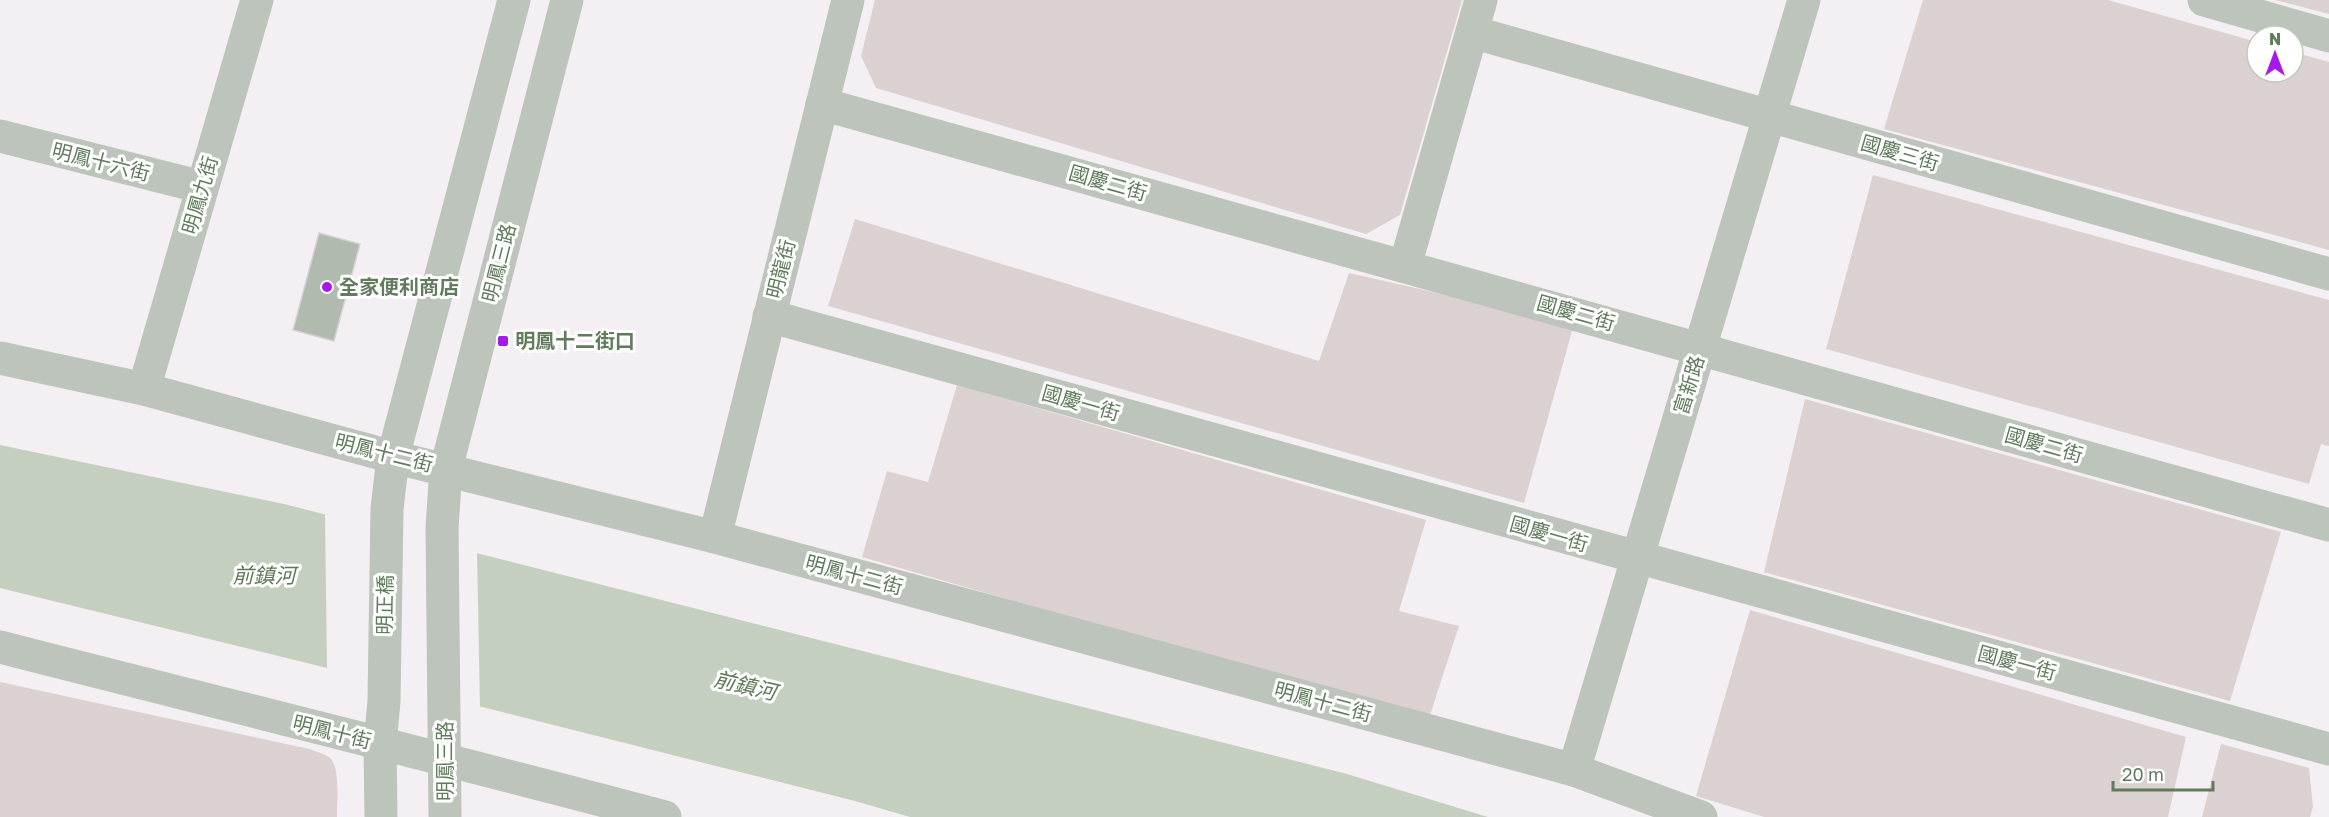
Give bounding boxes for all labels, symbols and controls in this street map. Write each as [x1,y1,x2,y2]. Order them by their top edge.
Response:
north arrow [2245,24,2305,84]
text: N [2269,29,2281,49]
street label: 國慶三街 [1859,129,1942,175]
street label: 明鳳十六街 [50,137,153,185]
street label: 明鳳九街 [176,153,222,236]
street label: 國慶二街 [1067,159,1150,205]
street label: 明鳳三路 [477,221,519,304]
street label: 明龍街 [761,237,799,301]
place label: 全家便利商店 [339,274,459,298]
marker: 全家便利商店 [320,280,334,294]
street label: 國慶二街 [1535,289,1618,335]
place label: 明鳳十二街口 [515,328,635,352]
marker: 明鳳十二街口 [496,334,510,348]
street label: 富新路 [1668,353,1708,417]
street label: 國慶一街 [1040,379,1123,425]
street label: 國慶二街 [2003,421,2086,467]
street label: 明鳳十二街 [333,428,436,476]
street label: 國慶一街 [1508,510,1591,556]
street label: 明鳳十二街 [803,550,906,599]
water label: 前鎮河 [233,562,299,588]
street label: 明正橋 [371,575,397,635]
street label: 國慶一街 [1976,640,2059,684]
water label: 前鎮河 [712,665,783,706]
street label: 明鳳十二街 [1272,677,1375,726]
street label: 明鳳十街 [291,710,374,752]
street label: 明鳳三路 [432,721,456,801]
scale bar [2113,754,2214,792]
text: 20 m [2122,763,2164,785]

